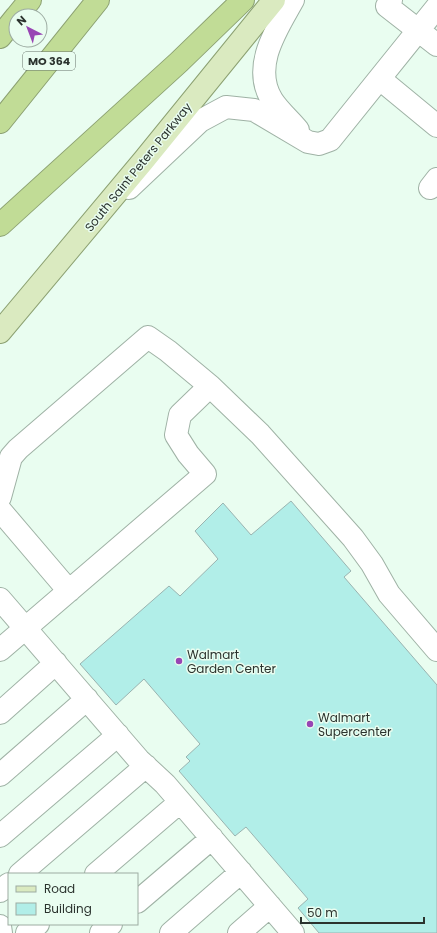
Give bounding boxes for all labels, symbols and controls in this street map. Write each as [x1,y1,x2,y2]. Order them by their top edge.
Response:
north arrow [8,8,48,48]
text: N [13,12,30,29]
road number: MO 364 [23,52,75,70]
street label: South Saint Peters Parkway [81,99,196,235]
place label: Walmart Garden Center [187,646,277,677]
marker: Walmart Garden Center [174,656,184,666]
place label: Walmart Supercenter [318,709,392,740]
marker: Walmart Supercenter [305,719,315,729]
legend [8,873,138,925]
text: Road [44,880,75,897]
scale bar [301,899,424,925]
text: Building [44,900,92,917]
text: 50 m [307,904,338,921]

